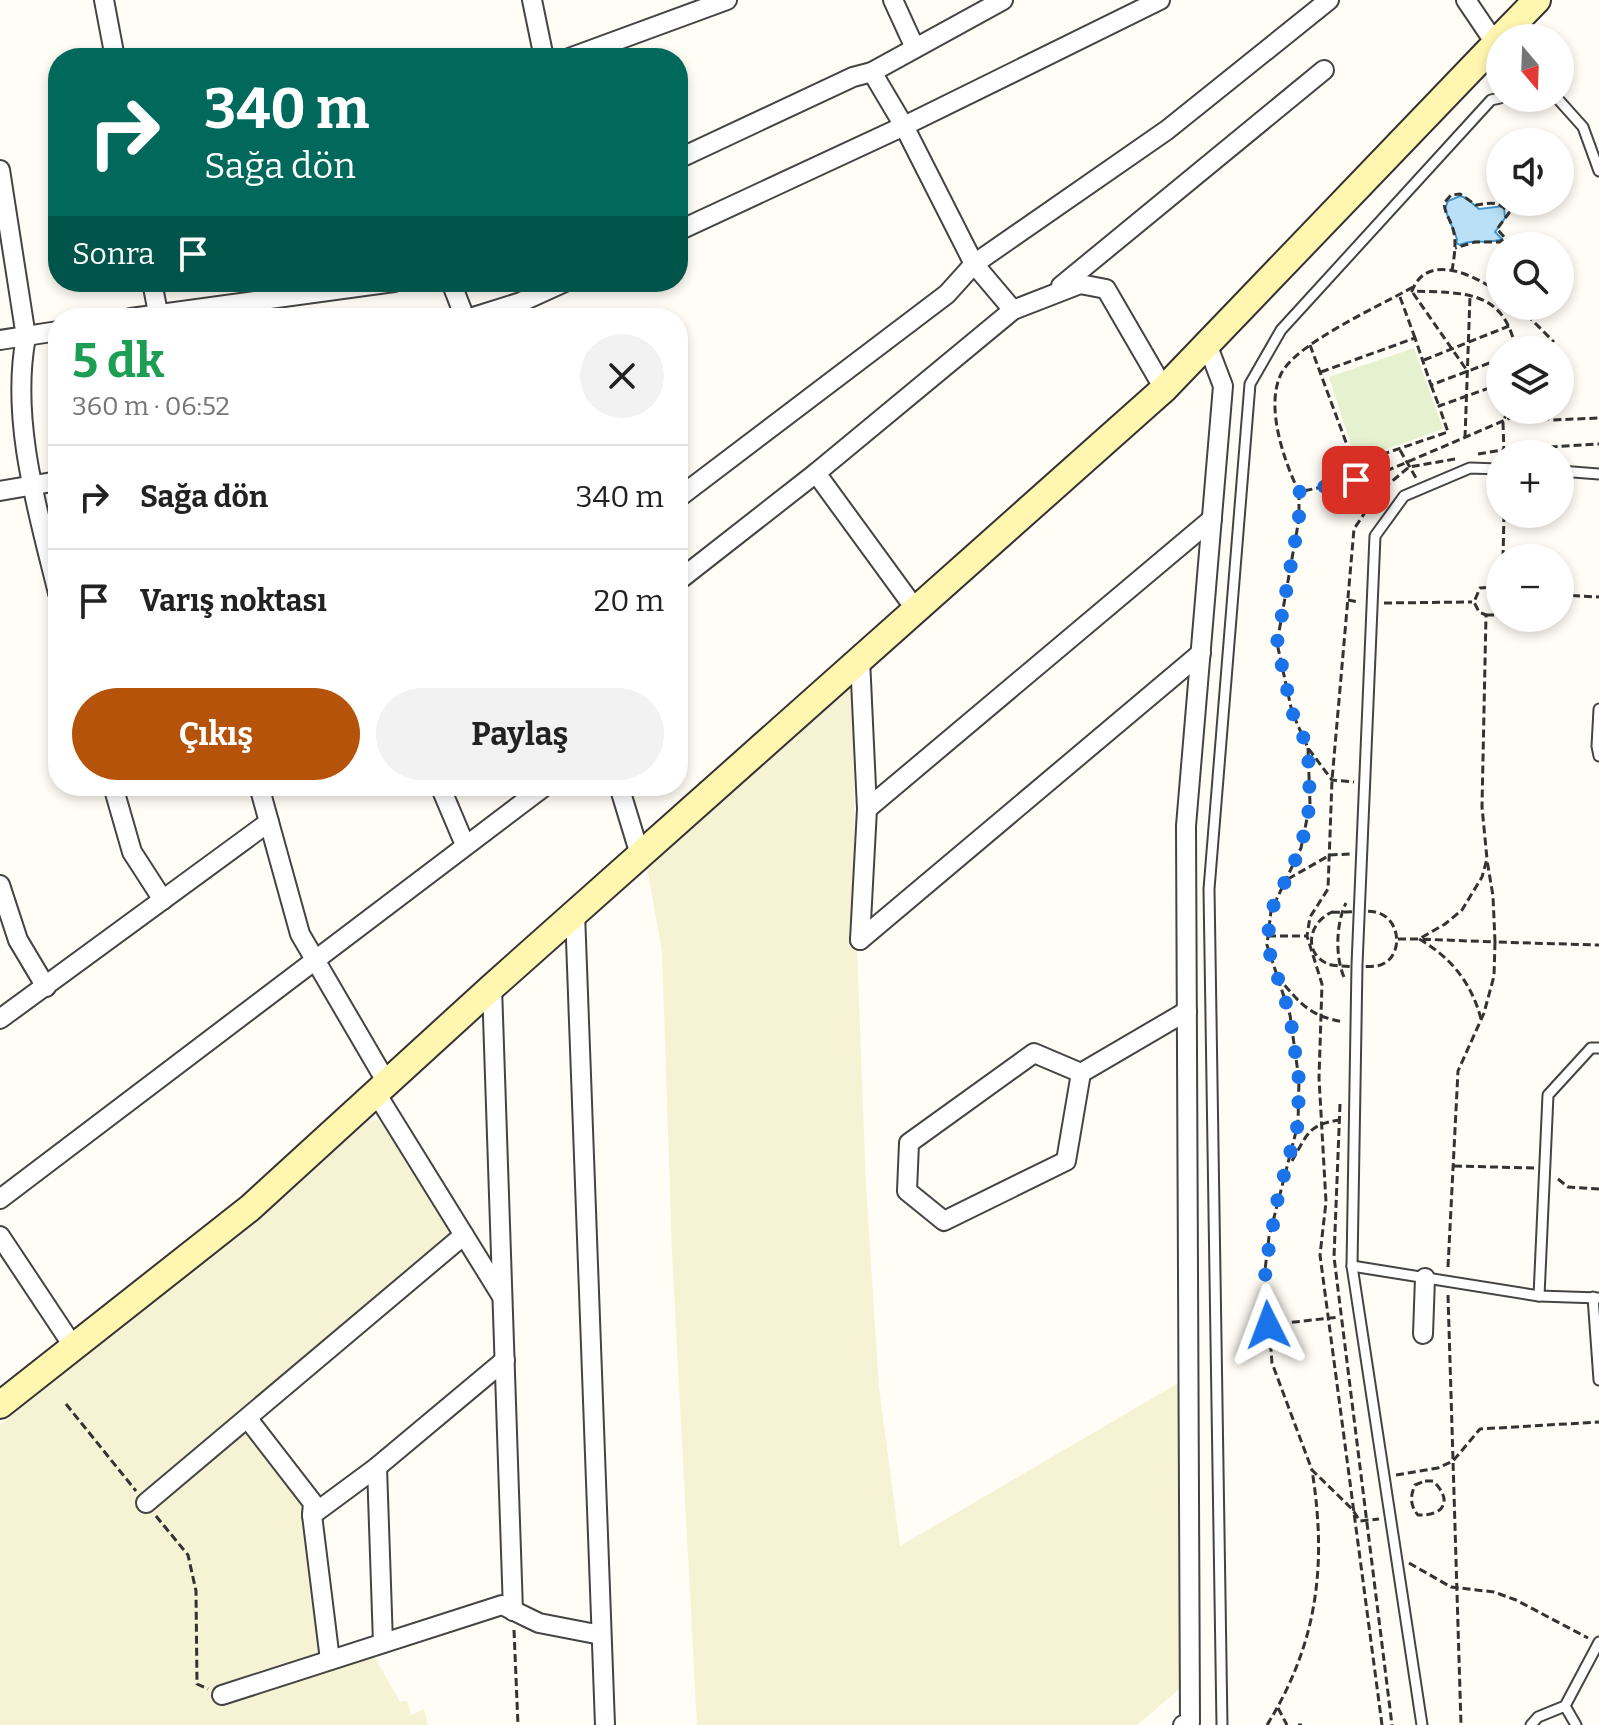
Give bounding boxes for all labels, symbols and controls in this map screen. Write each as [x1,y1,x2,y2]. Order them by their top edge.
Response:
north arrow [1486,24,1574,112]
map controls [1486,24,1574,632]
text: 340 m [204,76,369,143]
icon: right [72,80,176,184]
button: sound [1486,128,1574,216]
text: Sağa dön [204,144,356,188]
icon: arrive [171,232,215,276]
button: search [1486,232,1574,320]
text: Sonra [72,236,155,272]
text: 5 dk [72,332,164,390]
button: close [580,334,664,418]
button: layers [1486,336,1574,424]
text: 360 m · 06:52 [72,391,230,422]
button: + [1486,440,1574,528]
pin [1322,446,1390,514]
icon: arrive [1334,458,1378,502]
icon: right [72,475,116,519]
text: Sağa dön [140,479,268,515]
text: 340 m [576,479,664,515]
button: − [1486,544,1574,632]
icon: arrive [72,579,116,623]
text: Varış noktası [140,583,327,619]
text: 20 m [594,583,664,619]
button: Çıkış [72,688,360,780]
button: Paylaş [376,688,664,780]
position arrow [1226,1283,1310,1367]

